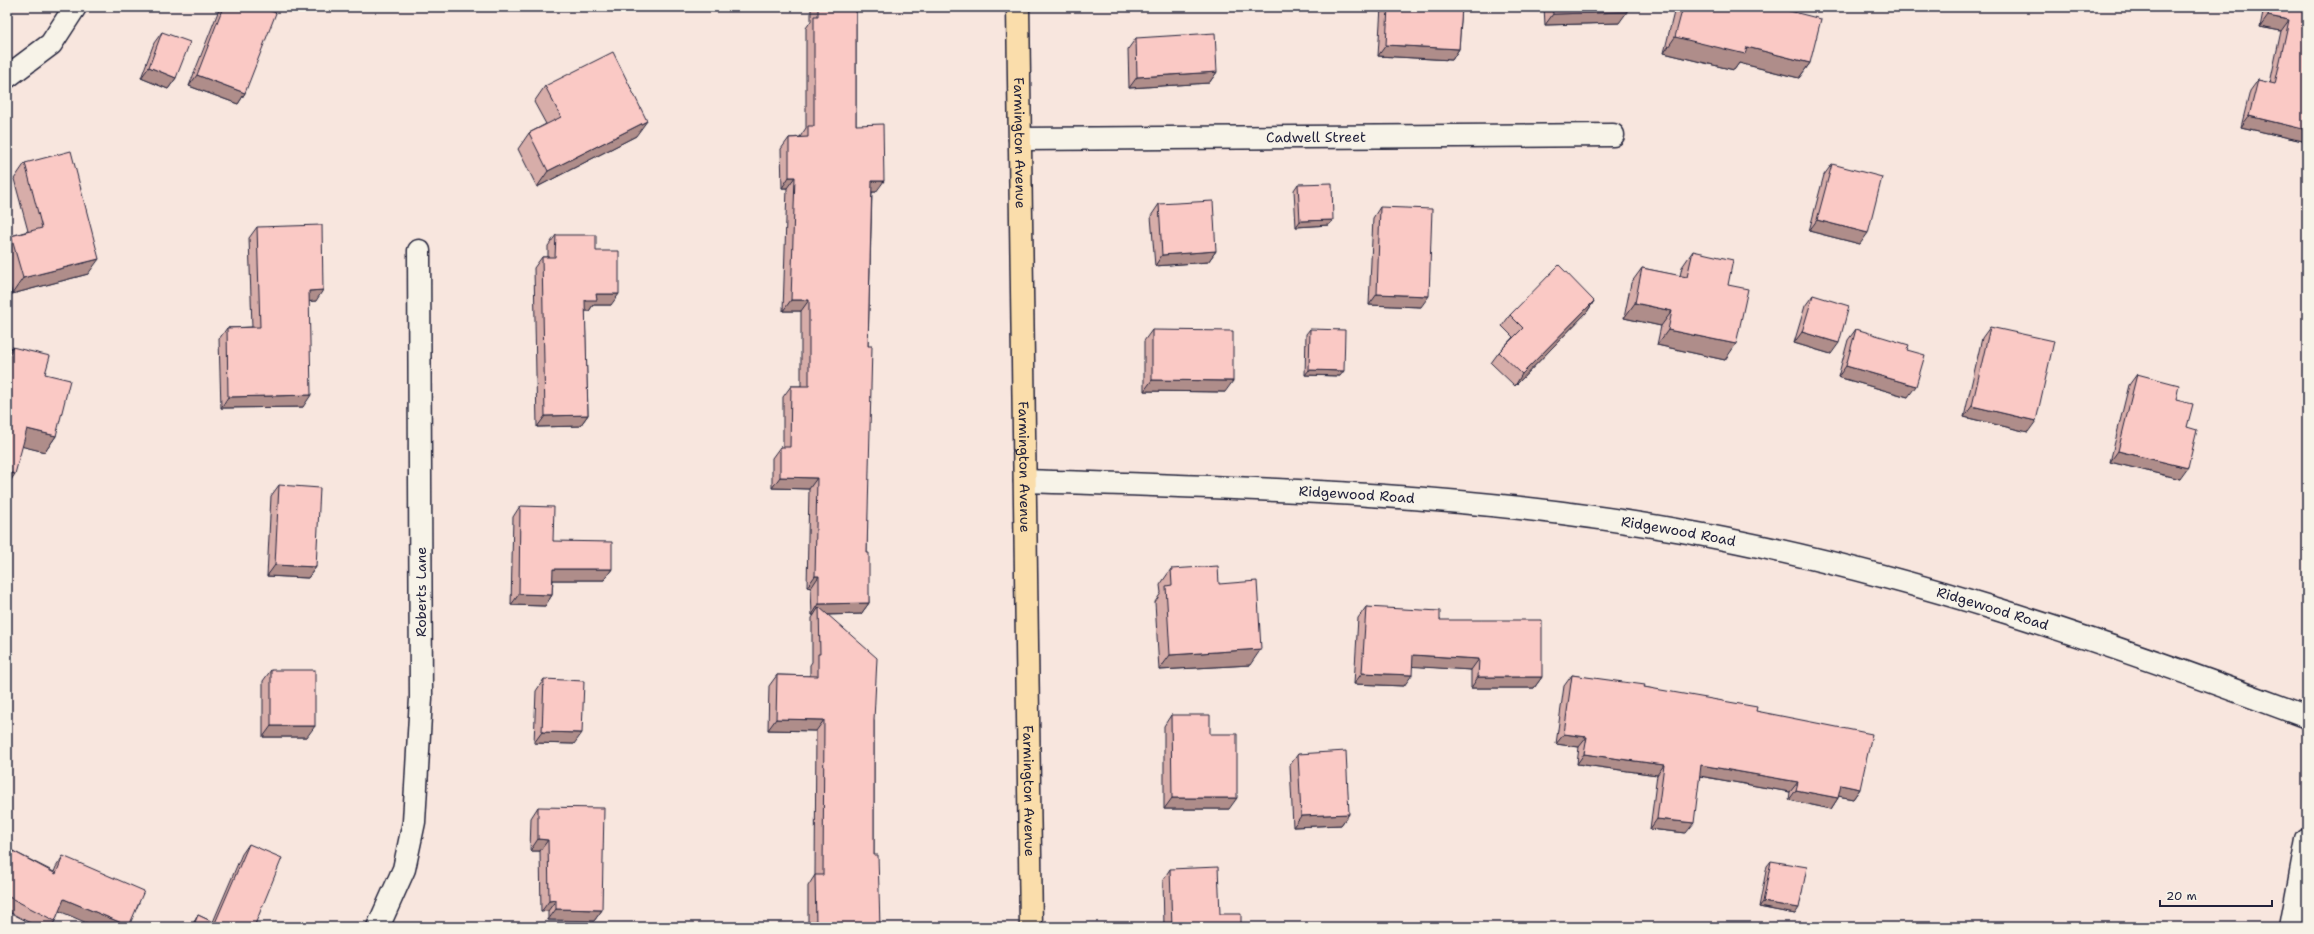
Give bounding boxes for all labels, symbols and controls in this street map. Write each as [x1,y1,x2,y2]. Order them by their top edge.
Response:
street label: Farmington Avenue [1010,77,1030,209]
street label: Cadwell Street [1266,128,1366,146]
street label: Farmington Avenue [1015,401,1034,533]
street label: Ridgewood Road [1298,482,1416,507]
street label: Ridgewood Road [1620,512,1738,550]
street label: Roberts Lane [412,547,430,637]
street label: Ridgewood Road [1935,583,2051,634]
street label: Farmington Avenue [1019,725,1039,857]
scale bar [2160,882,2272,908]
text: 20 m [2166,888,2197,904]

